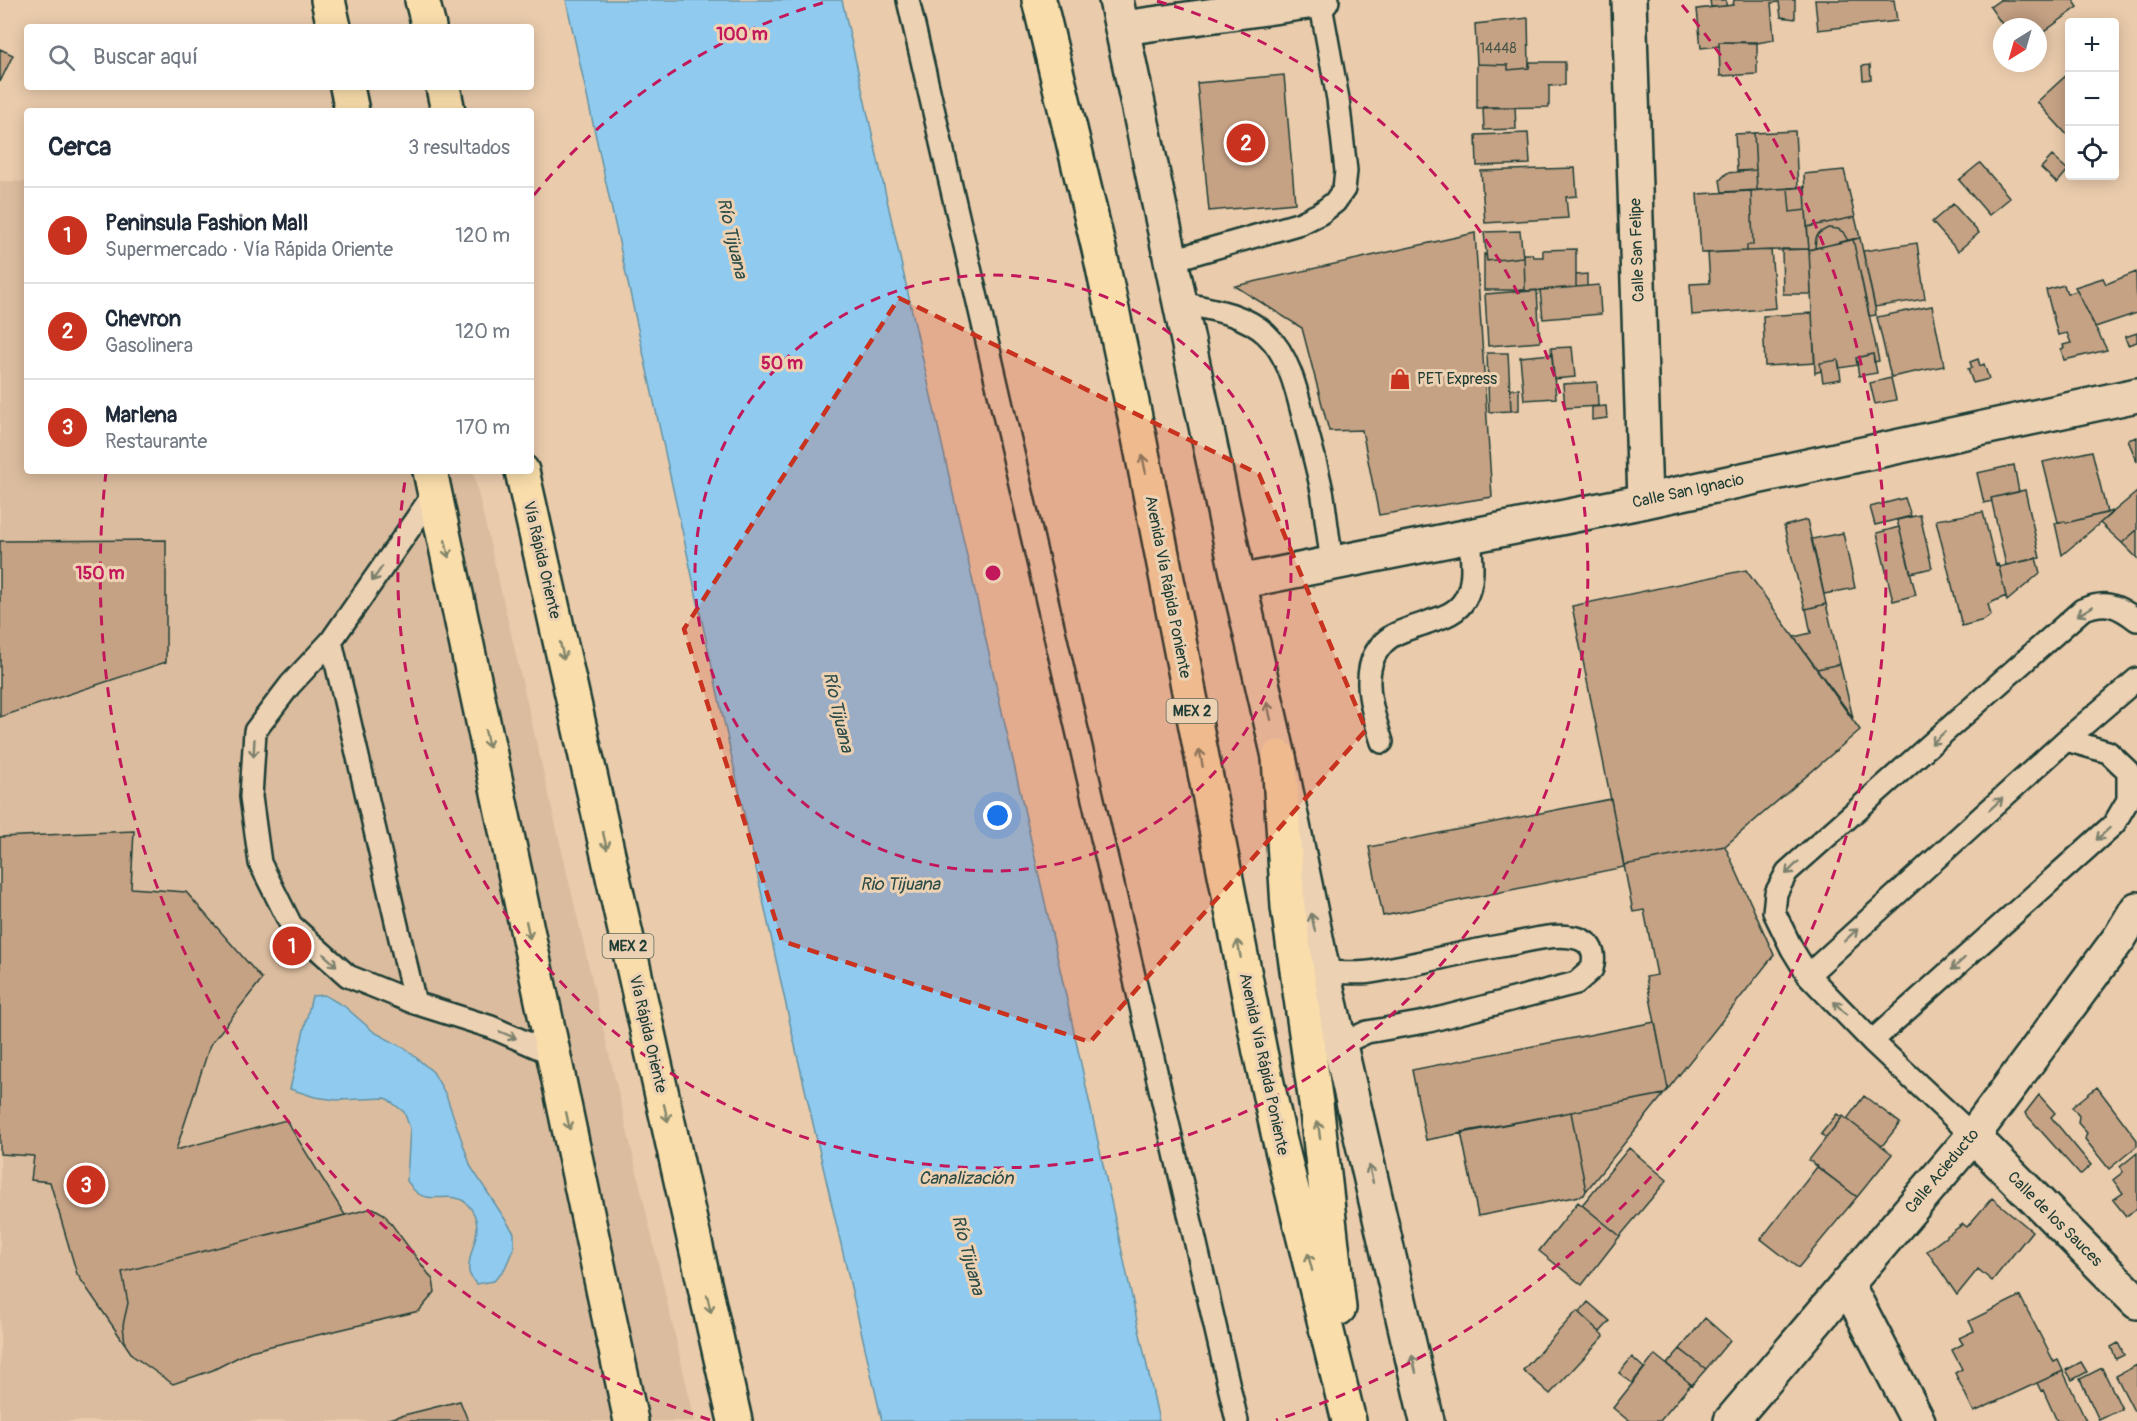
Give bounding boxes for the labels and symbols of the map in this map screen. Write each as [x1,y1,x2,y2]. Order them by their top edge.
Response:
north arrow [1993,18,2047,72]
text: 100 m [716,23,768,46]
house number: 14448 [1480,40,1516,57]
pin: 2 [1226,120,1266,166]
water label: Río Tijuana [712,196,753,282]
street label: Calle San Felipe [1625,197,1649,302]
text: 50 m [761,352,803,375]
shop icon: PET Express [1388,367,1412,391]
place label: PET Express [1417,369,1497,389]
one-way arrow [1138,454,1149,474]
street label: Calle San Ignacio [1630,469,1746,513]
street label: Avenida Vía Rápida Poniente [1140,494,1196,680]
street label: Vía Rápida Oriente [519,499,565,621]
one-way arrow [442,538,453,558]
text: 150 m [76,562,125,585]
centre of rings [983,563,1003,583]
one-way arrow [371,566,383,582]
one-way arrow [2077,605,2094,617]
one-way arrow [557,641,568,660]
water label: Río Tijuana [818,670,859,756]
road number: MEX 2 [1166,699,1218,723]
one-way arrow [1262,702,1274,721]
one-way arrow [482,730,494,749]
one-way arrow [1931,731,1946,745]
one-way arrow [249,738,260,758]
one-way arrow [1195,749,1206,768]
one-way arrow [1988,797,2003,811]
your location [983,801,1012,830]
one-way arrow [2096,827,2111,841]
one-way arrow [600,831,611,851]
one-way arrow [1785,861,1800,876]
water label: Rio Tijuana [860,873,942,896]
one-way arrow [1307,913,1318,933]
one-way arrow [523,920,534,939]
pin: 1 [272,924,312,968]
one-way arrow [1844,928,1859,943]
road number: MEX 2 [602,934,654,958]
one-way arrow [1233,940,1244,960]
one-way arrow [322,953,337,967]
one-way arrow [1951,957,1966,971]
street label: Avenida Vía Rápida Poniente [1235,971,1293,1157]
street label: Vía Rápida Oriente [625,973,671,1095]
one-way arrow [1833,1000,1847,1015]
one-way arrow [498,1030,517,1041]
one-way arrow [661,1103,672,1123]
one-way arrow [563,1111,575,1130]
one-way arrow [1313,1120,1324,1140]
street label: Calle Acieducto [1901,1124,1984,1217]
pin: 3 [66,1162,106,1208]
one-way arrow [1365,1165,1376,1184]
water label: Canalización [918,1167,1014,1190]
street label: Calle de los Sauces [2003,1167,2107,1271]
water label: Río Tijuana [946,1213,990,1299]
one-way arrow [1303,1253,1315,1272]
one-way arrow [703,1294,715,1313]
one-way arrow [1408,1355,1420,1374]

